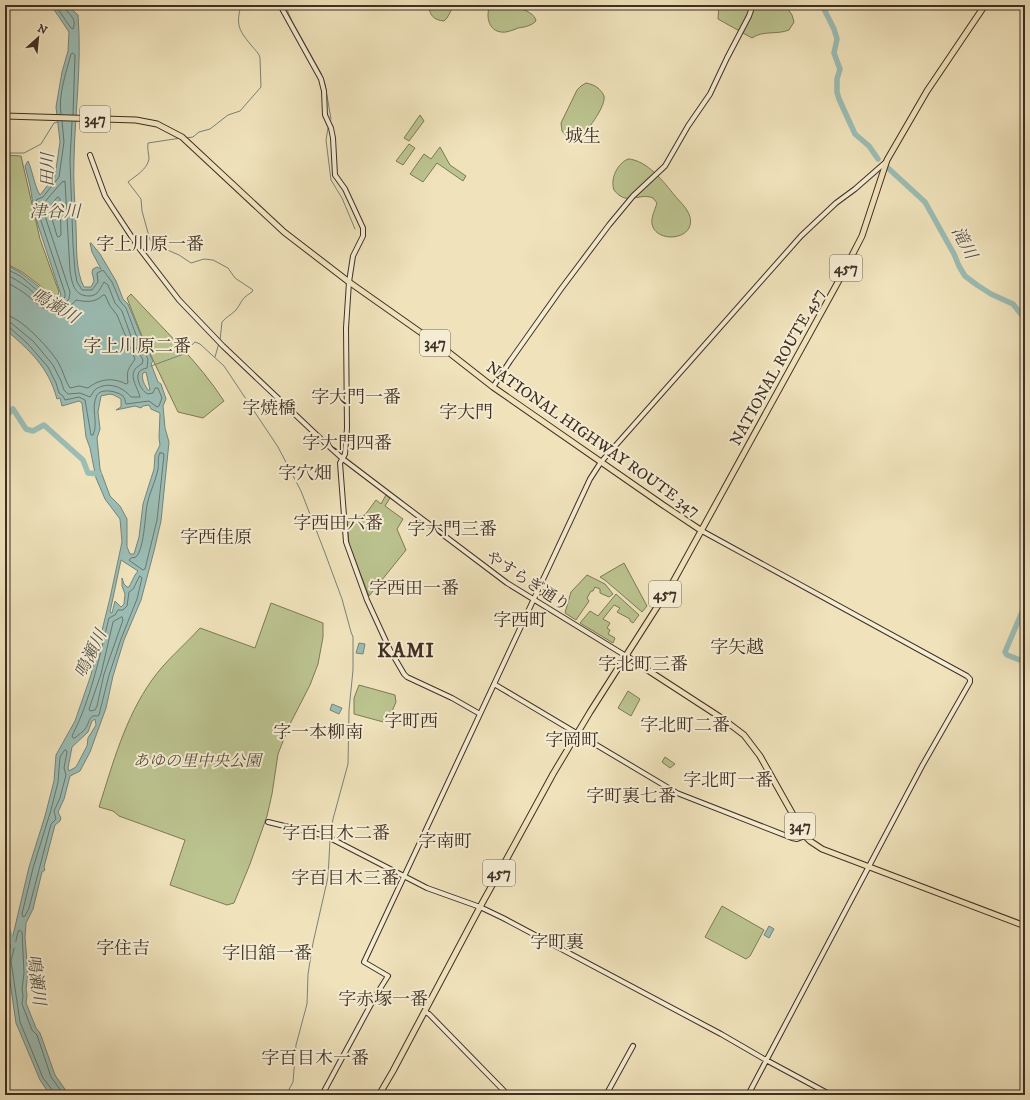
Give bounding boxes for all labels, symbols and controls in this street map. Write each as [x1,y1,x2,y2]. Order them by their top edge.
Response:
north arrow [18,18,58,58]
text: N [35,22,49,38]
road number: 347 [80,106,110,132]
district label: 城生 [565,126,601,148]
water label: 田川 [37,151,59,187]
water label: 津谷川 [30,201,82,223]
water label: 滝川 [946,223,983,265]
district label: 字上川原一番 [96,234,204,256]
road number: 457 [830,255,862,281]
water label: 鳴瀬川 [27,283,84,330]
street label: NATIONAL ROUTE 457 [725,285,829,449]
road number: 347 [420,330,450,356]
district label: 字上川原二番 [83,336,191,358]
street label: NATIONAL HIGHWAY ROUTE 347 [482,357,704,521]
district label: 字大門一番 [311,387,401,409]
district label: 字焼橋 [242,398,296,420]
district label: 字大門 [439,402,493,424]
district label: 字大門四番 [302,433,392,455]
district label: 字穴畑 [278,463,332,485]
district label: 字西田六番 [293,513,383,535]
district label: 字大門三番 [407,519,497,541]
district label: 字西佳原 [180,527,252,549]
street label: やすらぎ通り [482,546,574,616]
district label: 字西田一番 [369,578,459,600]
road number: 457 [649,581,681,607]
district label: 字西町 [493,610,547,632]
water label: 鳴瀬川 [70,624,113,682]
district label: 字矢越 [710,637,764,659]
district label: KAMI [377,639,435,664]
district label: 字北町三番 [598,654,688,676]
district label: 字町西 [384,711,438,733]
district label: 字北町二番 [640,715,730,737]
district label: 字一本柳南 [273,722,363,744]
district label: 字岡町 [545,730,599,752]
park label: あゆの里中央公園 [133,751,264,771]
district label: 字北町一番 [683,770,773,792]
district label: 字町裏七番 [586,786,676,808]
road number: 347 [785,813,815,839]
district label: 字百目木二番 [282,823,390,845]
district label: 字南町 [418,831,472,853]
road number: 457 [483,860,515,886]
district label: 字百目木三番 [291,868,399,890]
district label: 字町裏 [530,932,584,954]
district label: 字住吉 [96,938,150,960]
district label: 字旧舘一番 [222,943,312,965]
water label: 鳴瀬川 [22,953,50,1009]
district label: 字赤塚一番 [338,989,428,1011]
district label: 字百目木一番 [261,1048,369,1070]

